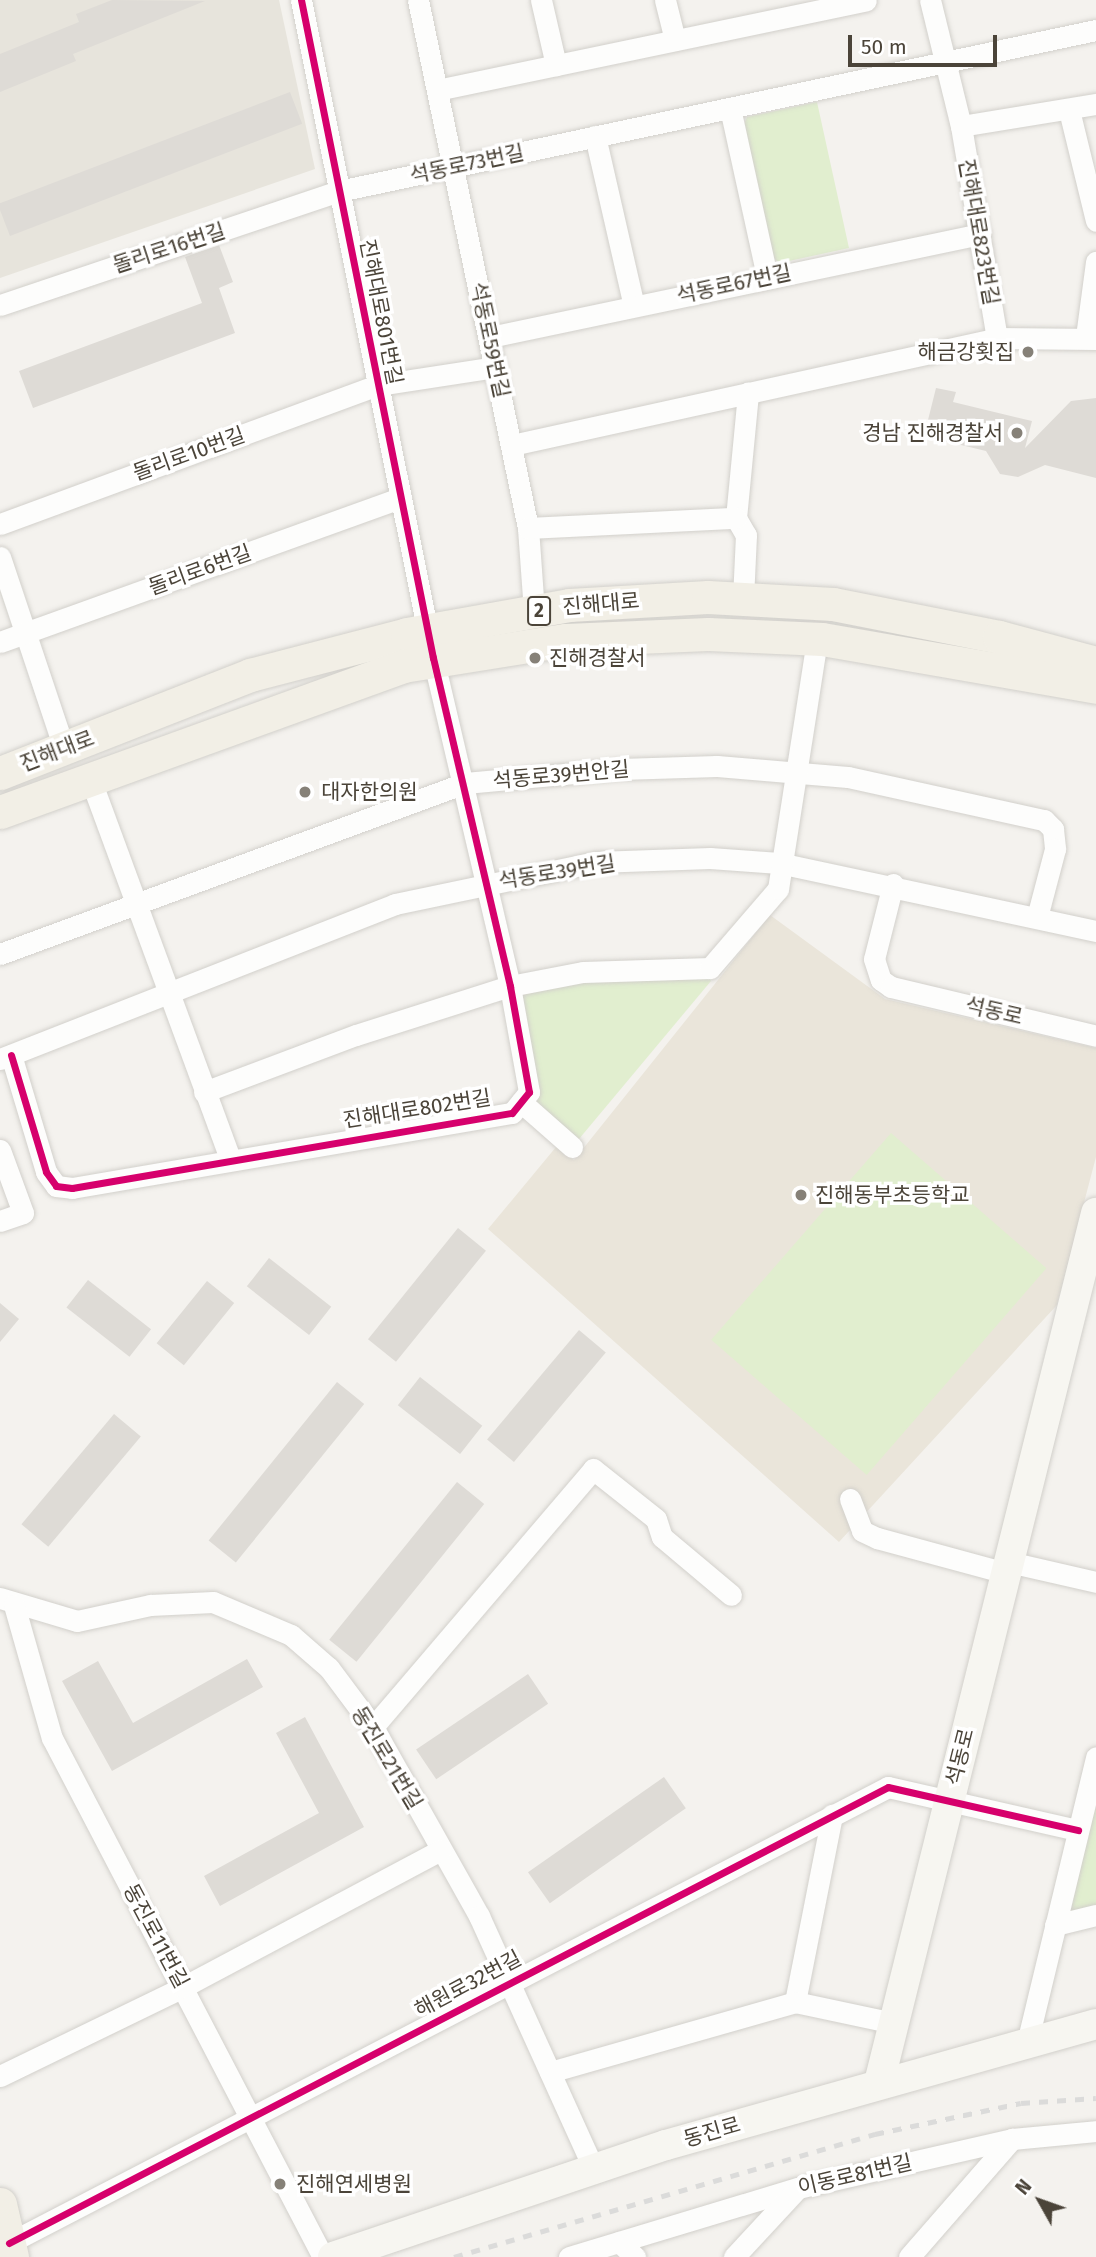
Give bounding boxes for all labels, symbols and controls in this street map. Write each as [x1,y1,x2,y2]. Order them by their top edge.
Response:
scale bar [851,21,1000,65]
text: 50 m [861,34,907,60]
street label: 석동로73번길 [408,140,526,188]
street label: 진해대로823번길 [954,157,1004,307]
street label: 돌리로16번길 [110,218,228,278]
street label: 진해대로801번길 [355,237,407,387]
street label: 석동로67번길 [674,260,794,308]
street label: 석동로59번길 [465,280,515,400]
place label: 해금강횟집 [917,339,1014,365]
marker: 해금강횟집 [1020,344,1036,360]
place label: 경남 진해경찰서 [862,420,1003,446]
street label: 돌리로10번길 [130,422,248,486]
marker: 경남 진해경찰서 [1009,425,1025,441]
street label: 돌리로6번길 [145,540,255,600]
street label: 진해대로 [561,588,641,620]
road number: 2 [527,596,551,626]
place label: 진해경찰서 [549,645,646,671]
marker: 진해경찰서 [527,650,543,666]
street label: 진해대로 [16,725,98,777]
street label: 석동로39번안길 [492,756,630,794]
place label: 대자한의원 [321,779,418,805]
marker: 대자한의원 [295,782,315,802]
street label: 석동로39번길 [497,850,617,894]
street label: 석동로 [963,992,1025,1030]
street label: 진해대로802번길 [341,1085,493,1133]
place label: 진해동부초등학교 [815,1182,970,1208]
marker: 진해동부초등학교 [793,1187,809,1203]
street label: 동진로21번길 [346,1702,428,1814]
street label: 석동로 [941,1726,979,1788]
street label: 동진로11번길 [118,1880,194,1992]
street label: 해원로32번길 [410,1945,526,2023]
street label: 동진로 [681,2112,743,2152]
street label: 이동로81번길 [795,2150,915,2200]
north arrow [1005,2166,1075,2236]
place label: 진해연세병원 [296,2171,412,2197]
marker: 진해연세병원 [270,2174,290,2194]
text: N [1011,2175,1036,2199]

